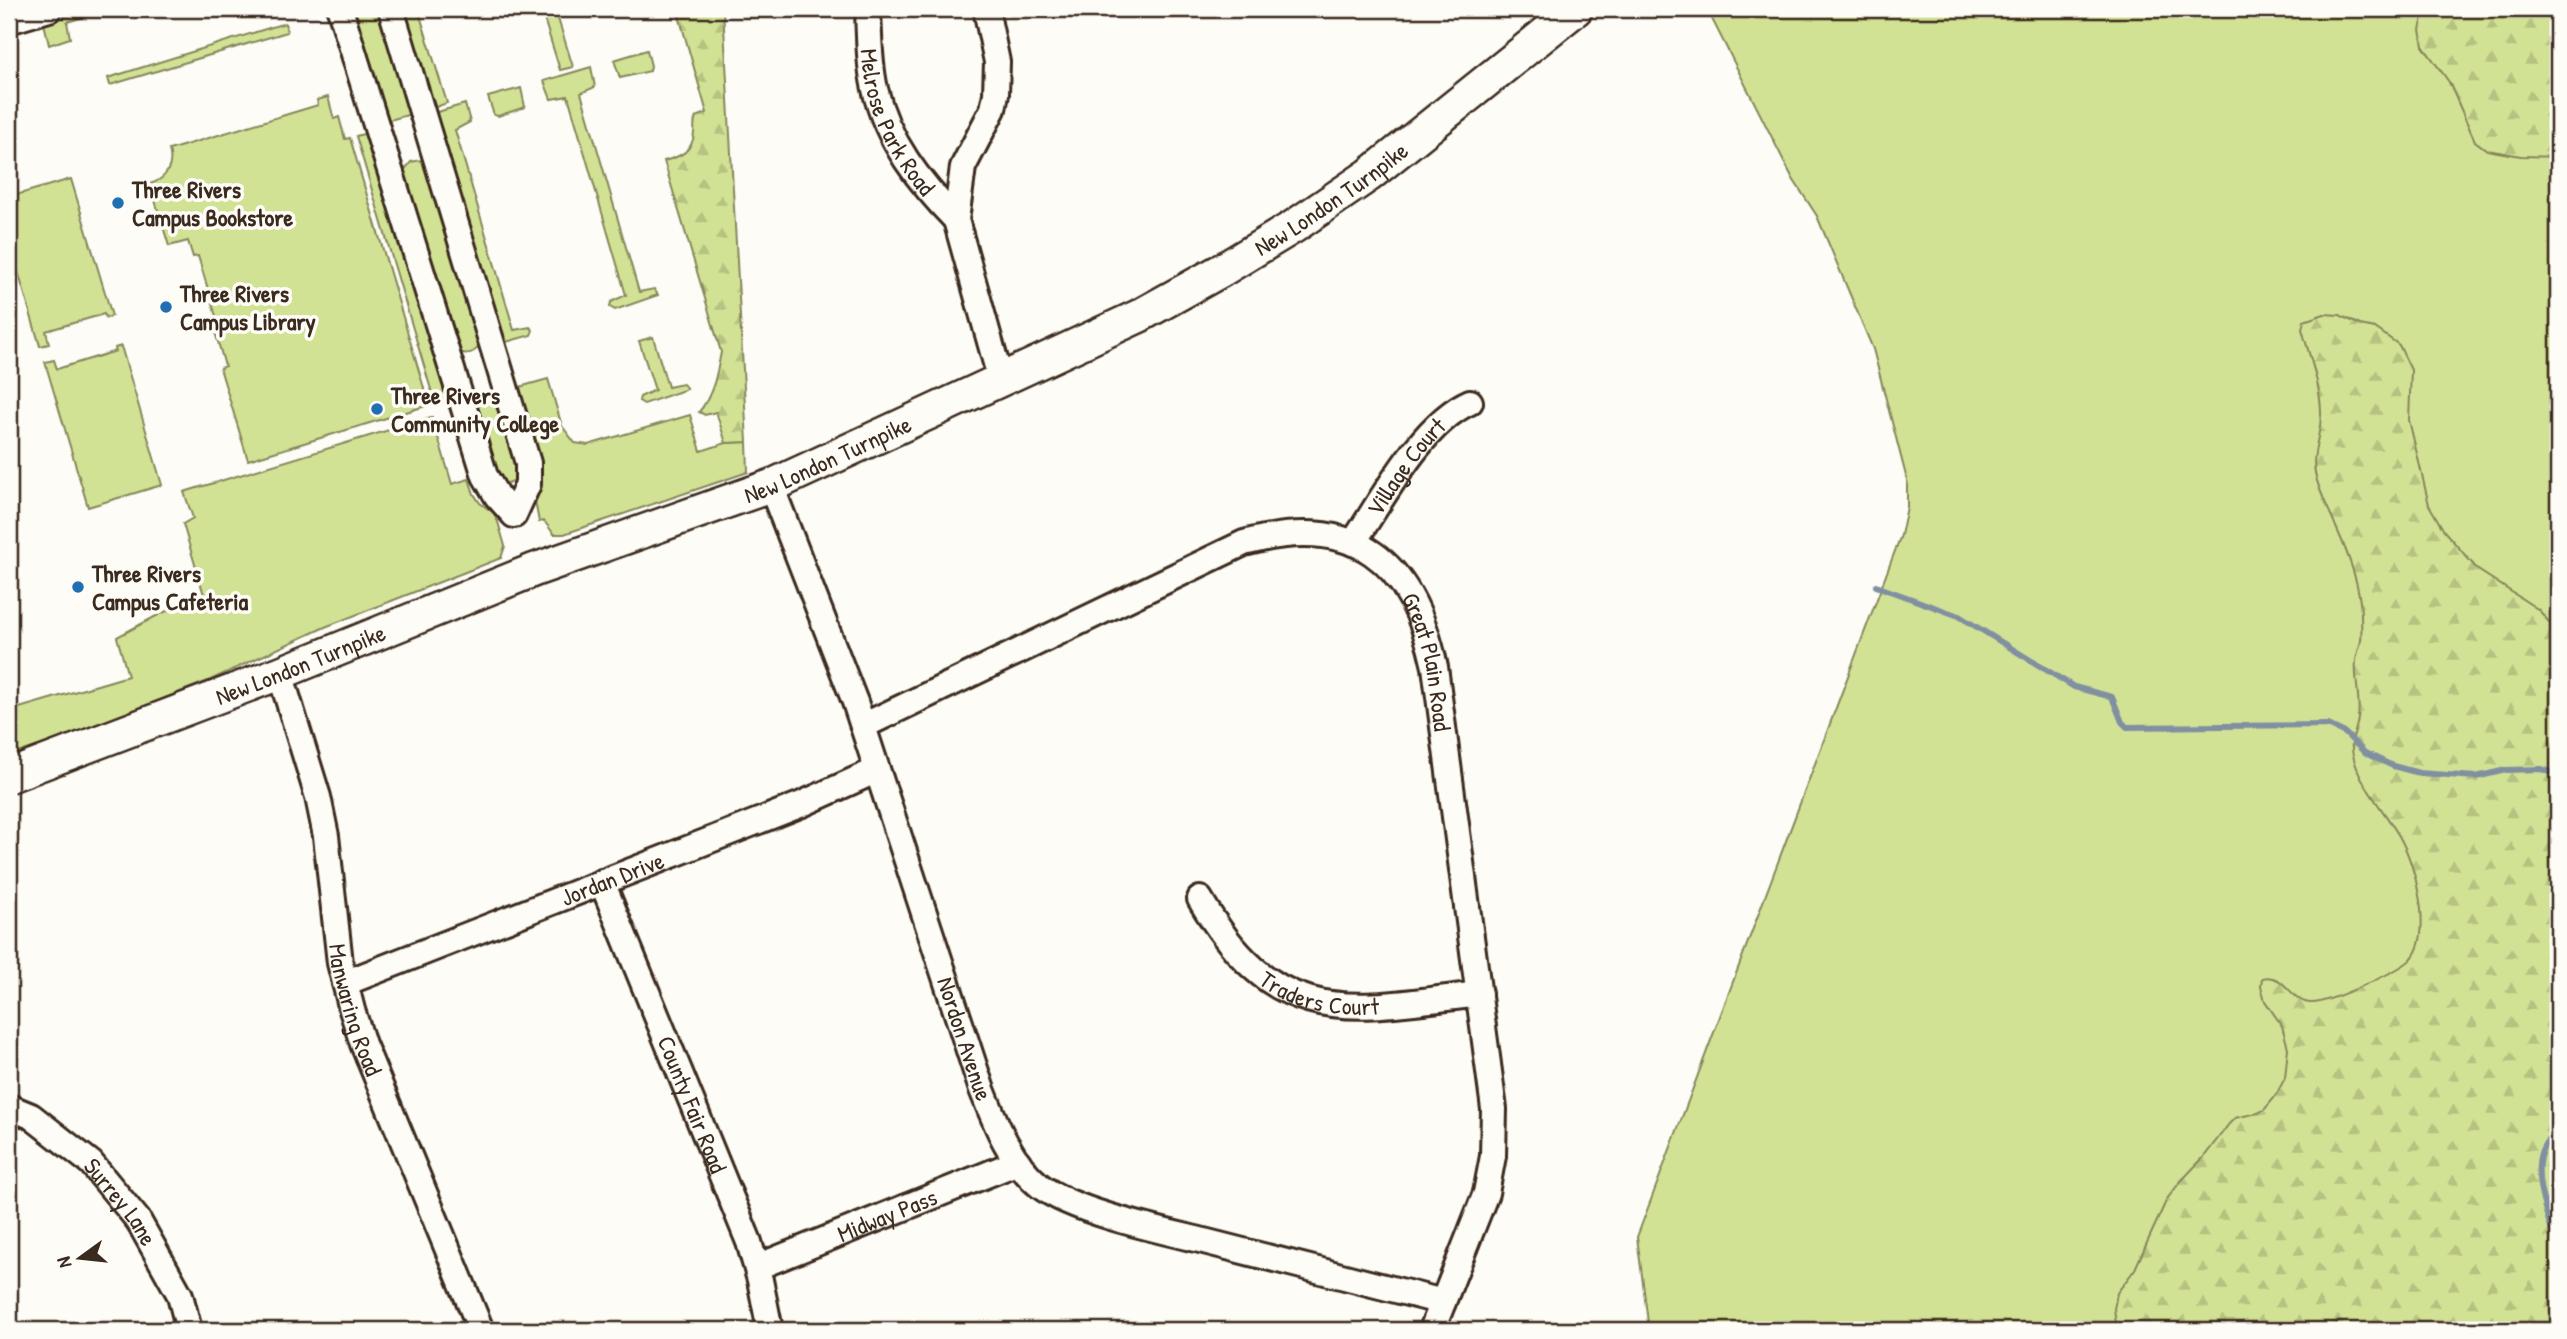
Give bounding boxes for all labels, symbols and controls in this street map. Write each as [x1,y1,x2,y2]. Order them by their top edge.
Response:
street label: Melrose Park Road [854,47,943,202]
street label: New London Turnpike [1248,134,1415,263]
place label: Three Rivers Campus Bookstore [131,173,293,234]
marker: Three Rivers Campus Bookstore [110,195,126,211]
place label: Three Rivers Campus Library [179,277,316,338]
marker: Three Rivers Campus Library [158,299,174,315]
place label: Three Rivers Community College [390,379,560,440]
marker: Three Rivers Community College [369,401,385,417]
street label: New London Turnpike [740,407,917,510]
street label: Village Court [1359,410,1453,521]
place label: Three Rivers Campus Cafeteria [91,557,249,618]
marker: Three Rivers Campus Cafeteria [70,579,86,595]
street label: Great Plain Road [1395,587,1459,733]
street label: New London Turnpike [211,616,390,712]
street label: Jordan Drive [556,844,669,913]
street label: Manwaring Road [322,942,390,1080]
street label: Traders Court [1253,963,1380,1022]
street label: Nordon Avenue [930,973,1001,1105]
street label: County Fair Road [650,1031,735,1177]
street label: Surrey Lane [77,1151,165,1252]
street label: Midway Pass [832,1180,941,1249]
north arrow [46,1224,116,1294]
text: N [50,1254,77,1271]

